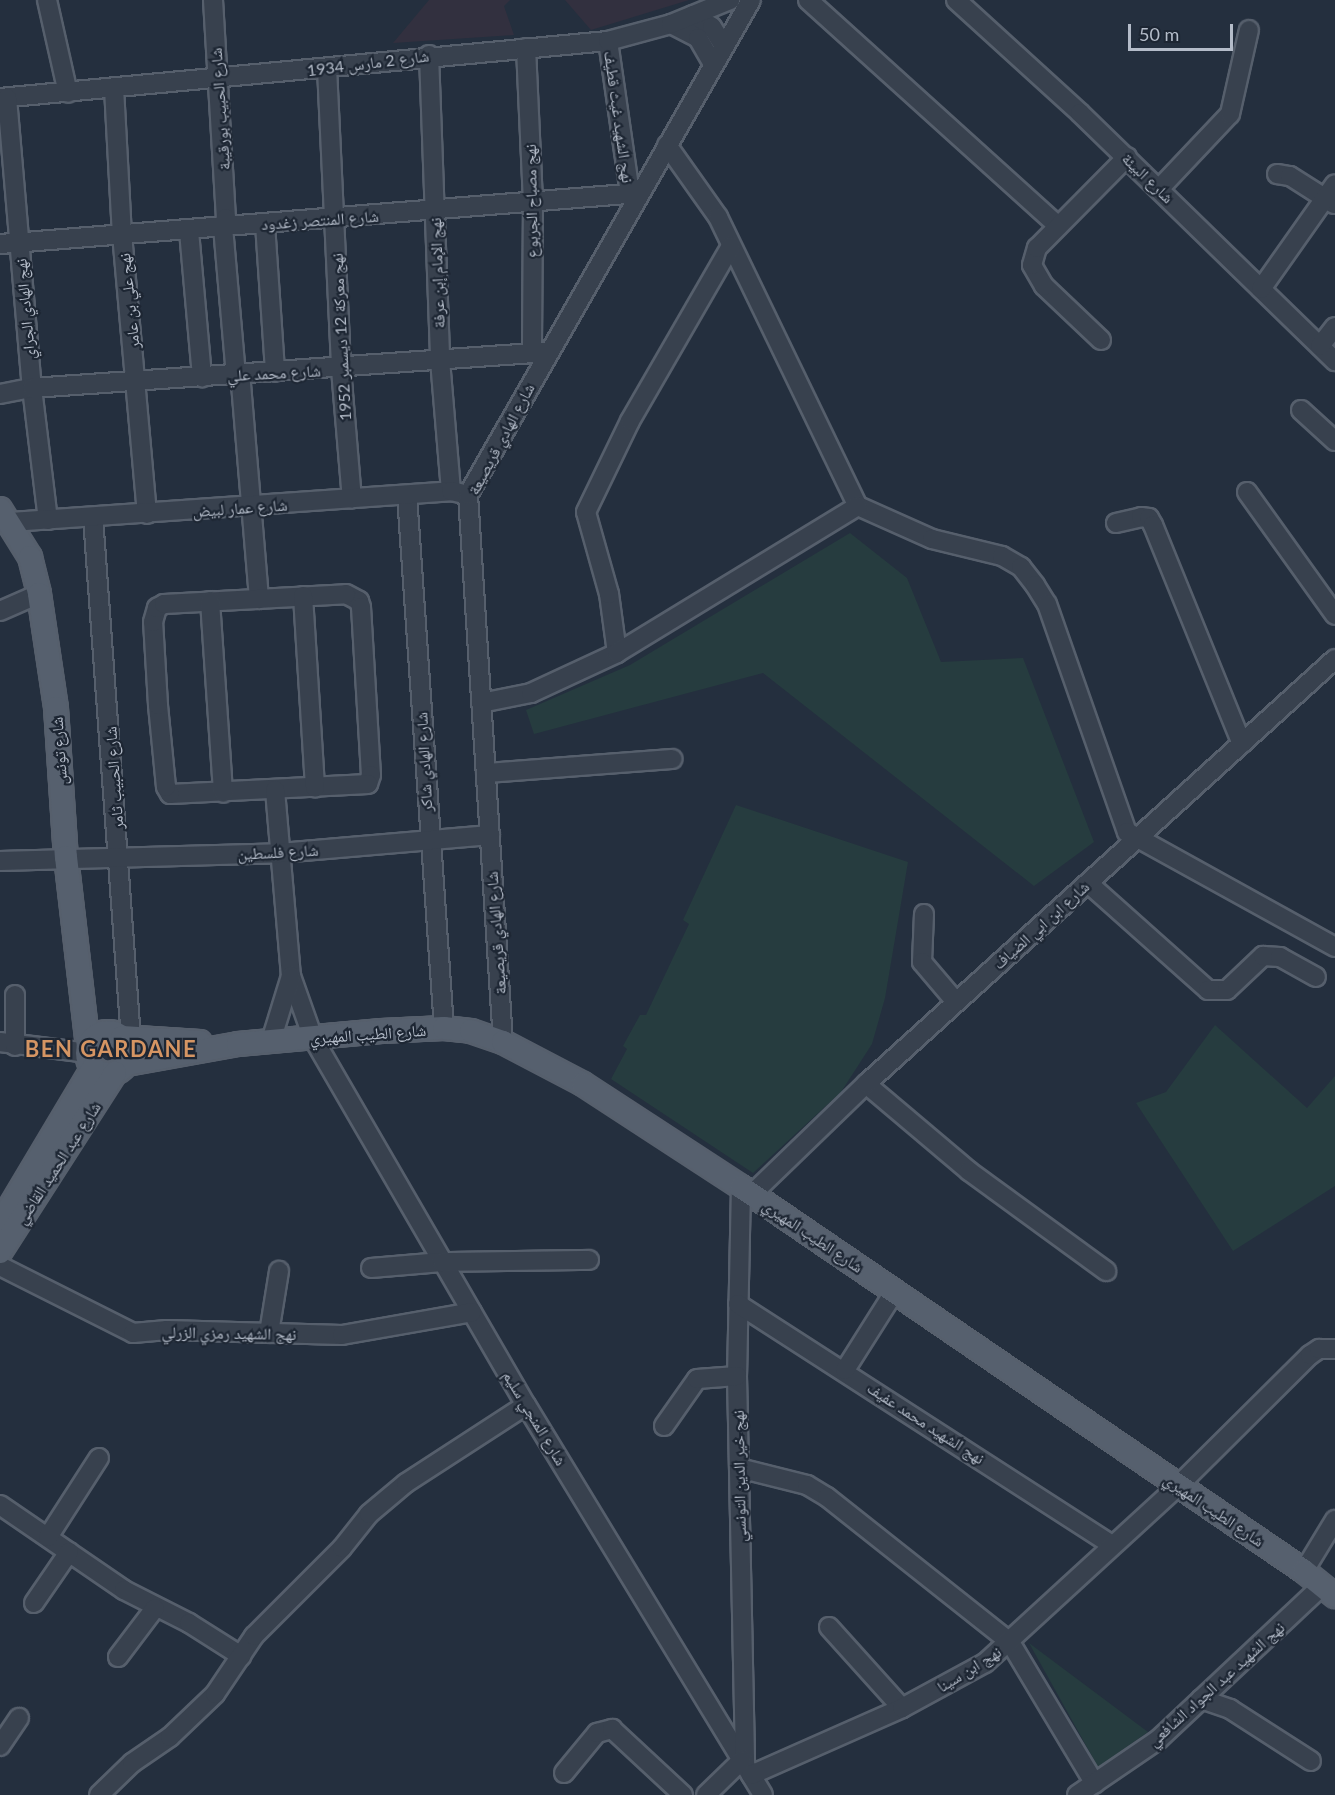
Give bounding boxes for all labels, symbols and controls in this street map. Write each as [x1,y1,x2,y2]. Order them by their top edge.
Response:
scale bar [1131,12,1236,50]
text: 50 m [1139,23,1179,45]
street label: شارع 2 مارس 1934 [306,46,430,80]
street label: شارع الحبيب بورقيبة [206,47,234,171]
street label: نهج الشهيد غيث قطيف [600,50,638,184]
street label: نهج مصباح الجربوع [520,144,542,258]
street label: شارع البيئة [1118,149,1178,207]
street label: شارع المنتصر زغدود [261,206,379,234]
street label: نهج الإمام إبن عرفة [425,217,449,329]
street label: نهج علي بن عامر [114,252,144,350]
street label: نهج معركة 12 ديسمبر 1952 [327,253,355,421]
street label: نهج الهادي الجراي [11,258,39,360]
street label: شارع محمد علي [227,361,321,385]
street label: شارع الهادي قريصيعة [464,380,538,498]
street label: شارع عمار لبيض [192,495,288,521]
street label: شارع الهادي شاكر [412,711,436,813]
street label: شارع تونس [47,716,71,786]
street label: شارع الحبيب ثامر [101,726,127,830]
street label: شارع فلسطين [237,840,319,864]
street label: شارع الهادي قريصيعة [482,871,510,995]
street label: شارع ابن ابي الضياف [989,877,1093,973]
street label: شارع الطيب المهيري [309,1020,427,1048]
district label: BEN GARDANE [25,1036,197,1062]
street label: شارع عبد الحميد القاضي [11,1098,105,1228]
street label: شارع الطيب المهيري [759,1195,867,1277]
street label: نهج الشهيد رمزي الزرلي [161,1322,297,1344]
street label: شارع المنجي سليم [499,1367,571,1469]
street label: نهج الشهيد محمد عفيف [864,1378,988,1468]
street label: نهج خير الدين التونسي [728,1410,750,1542]
street label: شارع الطيب المهيري [1160,1469,1268,1551]
street label: نهج الشهيد عبد الجواد الشافعي [1144,1618,1288,1750]
street label: نهج ابن سينا [933,1642,1005,1696]

